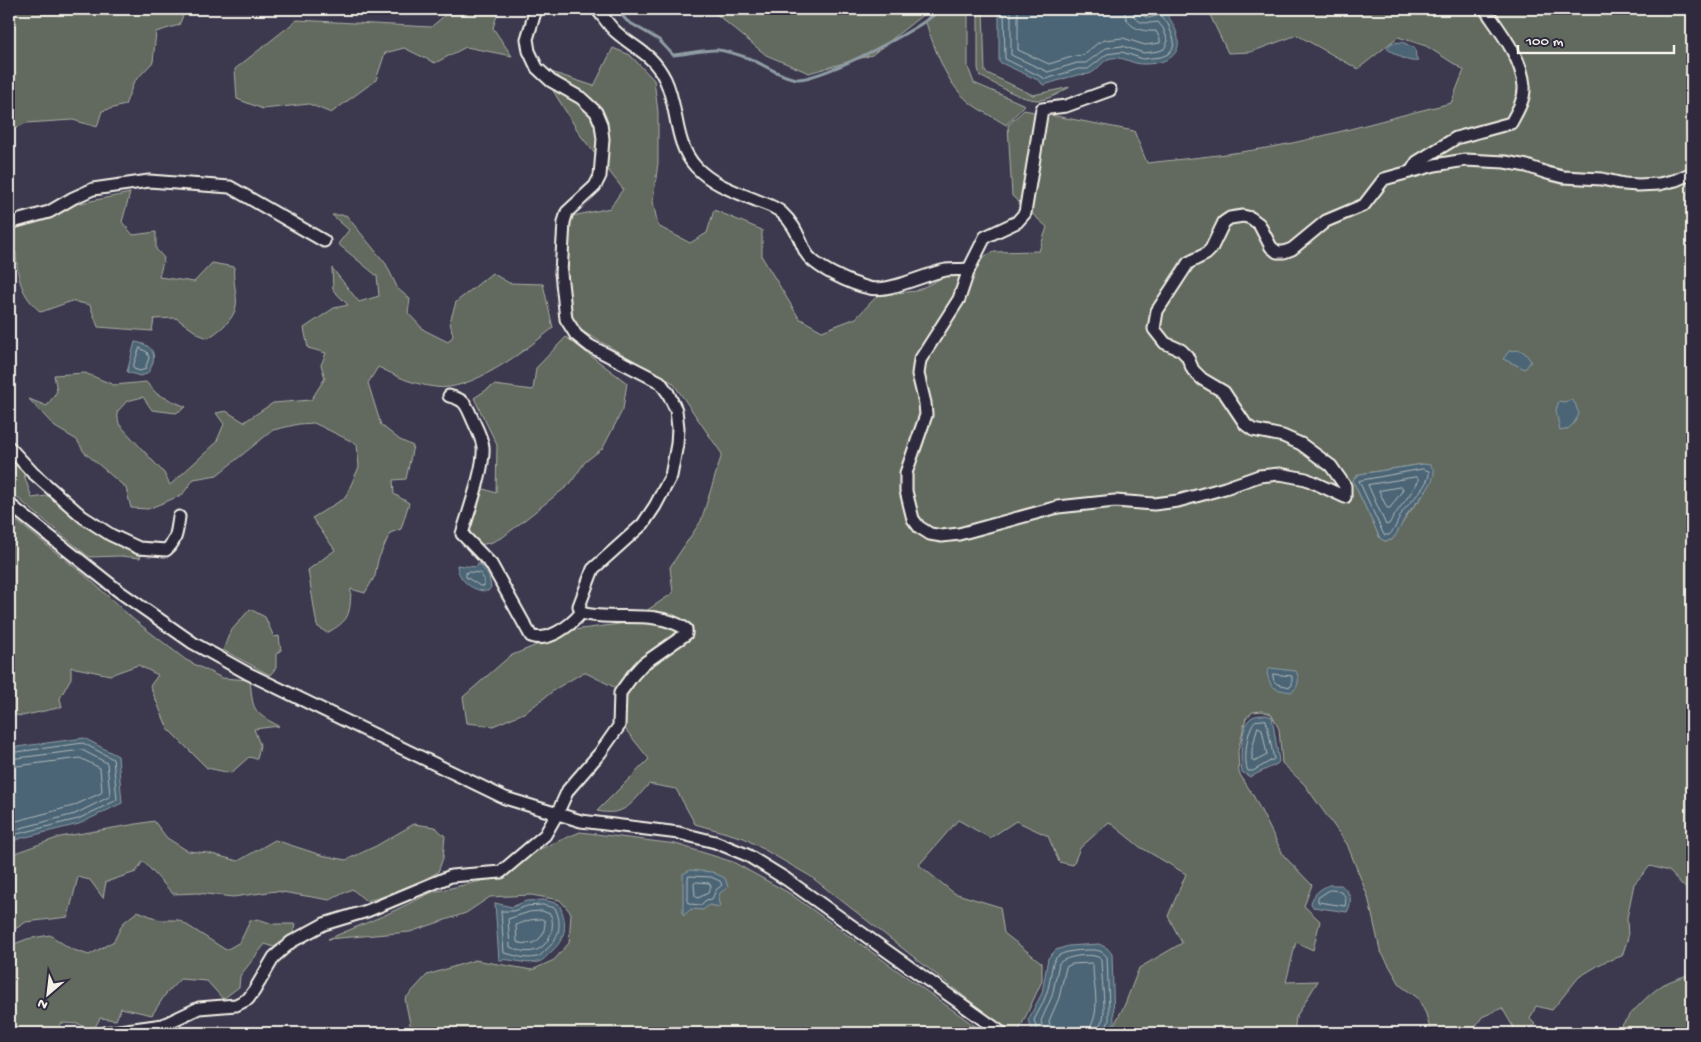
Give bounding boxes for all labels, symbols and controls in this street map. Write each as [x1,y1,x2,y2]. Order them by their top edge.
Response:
scale bar [1518,22,1675,54]
text: 100 m [1525,33,1564,51]
north arrow [22,970,72,1020]
text: N [35,994,51,1013]

